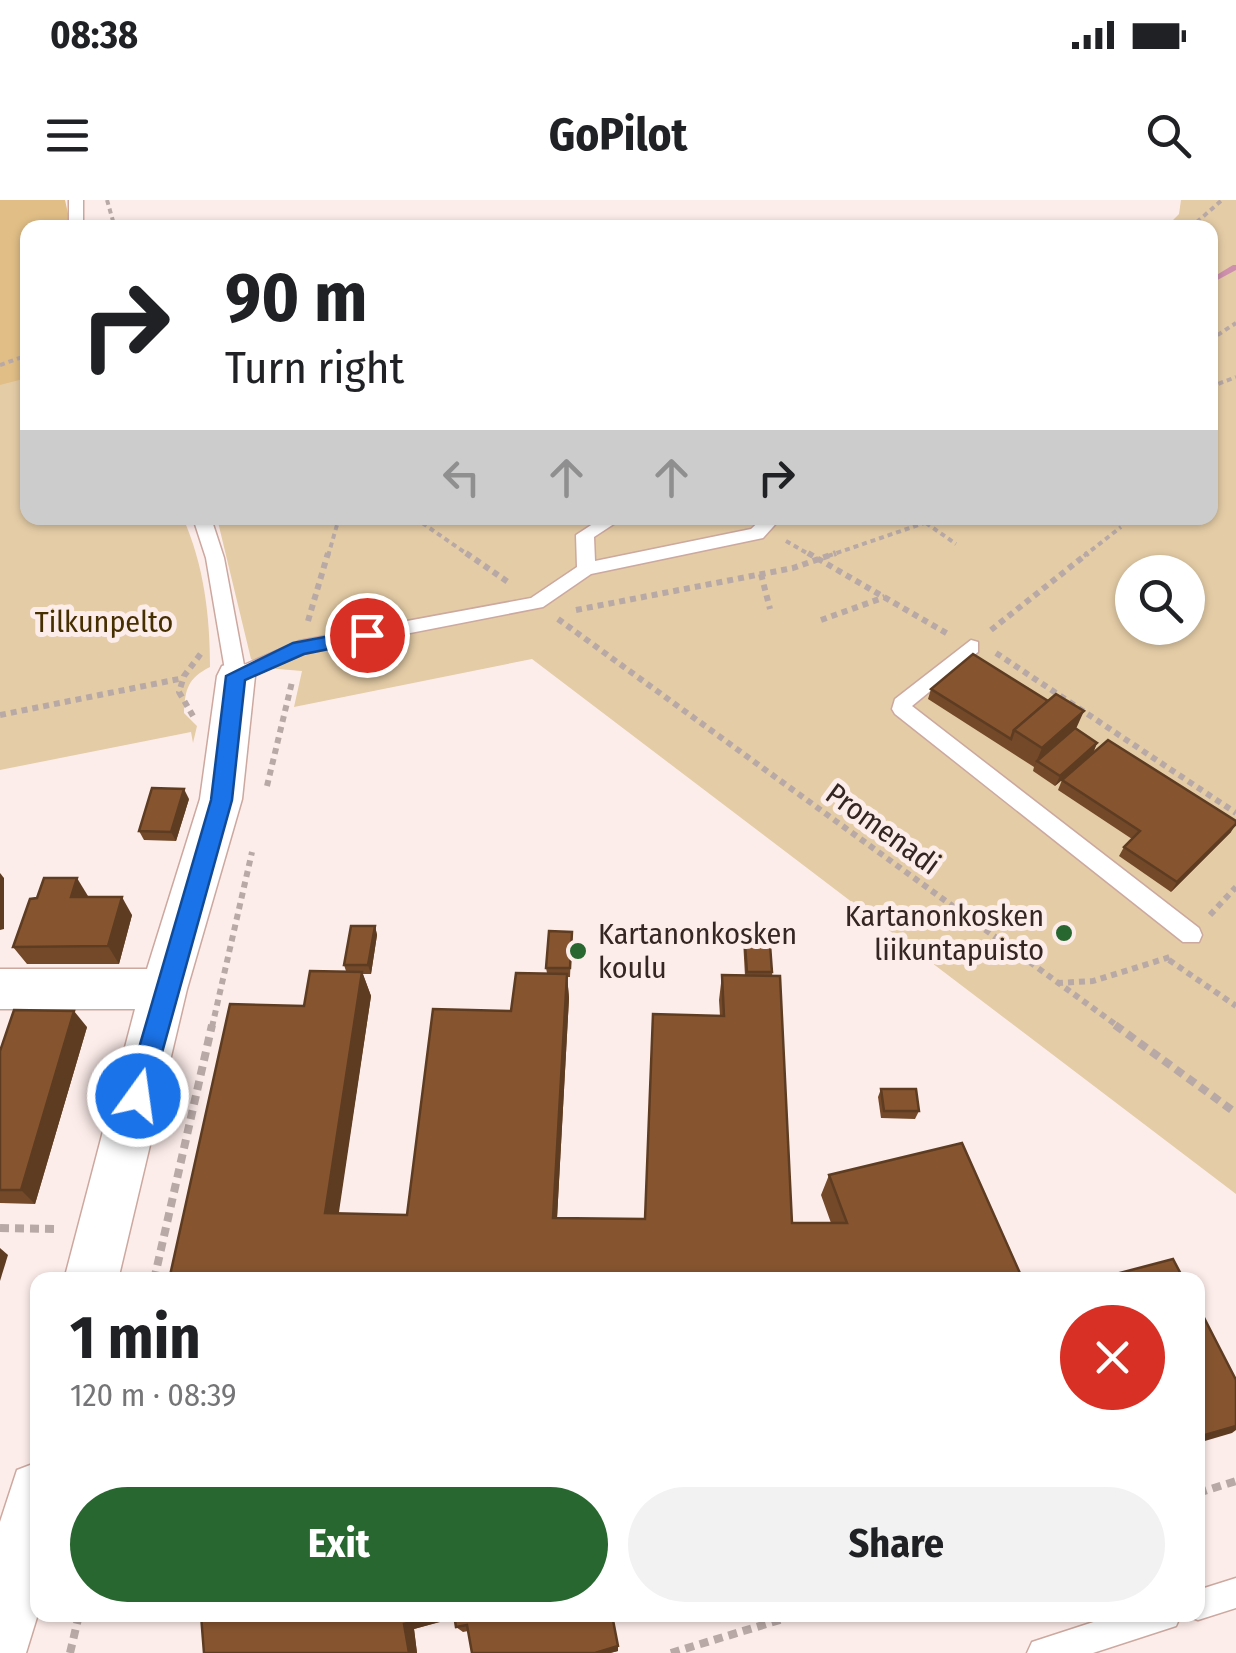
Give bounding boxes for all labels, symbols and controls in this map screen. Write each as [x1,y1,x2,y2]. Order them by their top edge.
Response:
text: 08:38 [50,12,138,58]
icon: menu [40,108,95,163]
text: GoPilot [549,108,687,162]
icon: search [1141,108,1196,163]
text: 90 m [225,256,367,340]
icon: right [60,260,190,390]
text: Turn right [225,341,404,395]
icon: left [434,450,489,505]
icon: ahead [539,450,594,505]
icon: ahead [644,450,699,505]
icon: right [749,450,804,505]
map controls [1115,555,1205,645]
button: search [1115,555,1205,645]
pin [325,593,410,678]
park label: Tilkunpelto [35,604,173,640]
icon: arrive [340,608,395,663]
street label: Promenadi [819,775,947,883]
place label: Kartanonkosken liikuntapuisto [845,898,1044,968]
place label: Kartanonkosken koulu [598,916,797,986]
marker: Kartanonkosken liikuntapuisto [1053,922,1075,944]
marker: Kartanonkosken koulu [567,940,589,962]
position arrow [86,1044,190,1148]
text: 1 min [70,1302,201,1374]
button: close [1060,1305,1165,1410]
text: 120 m · 08:39 [70,1376,237,1414]
button: Exit [70,1487,608,1602]
button: Share [628,1487,1165,1602]

